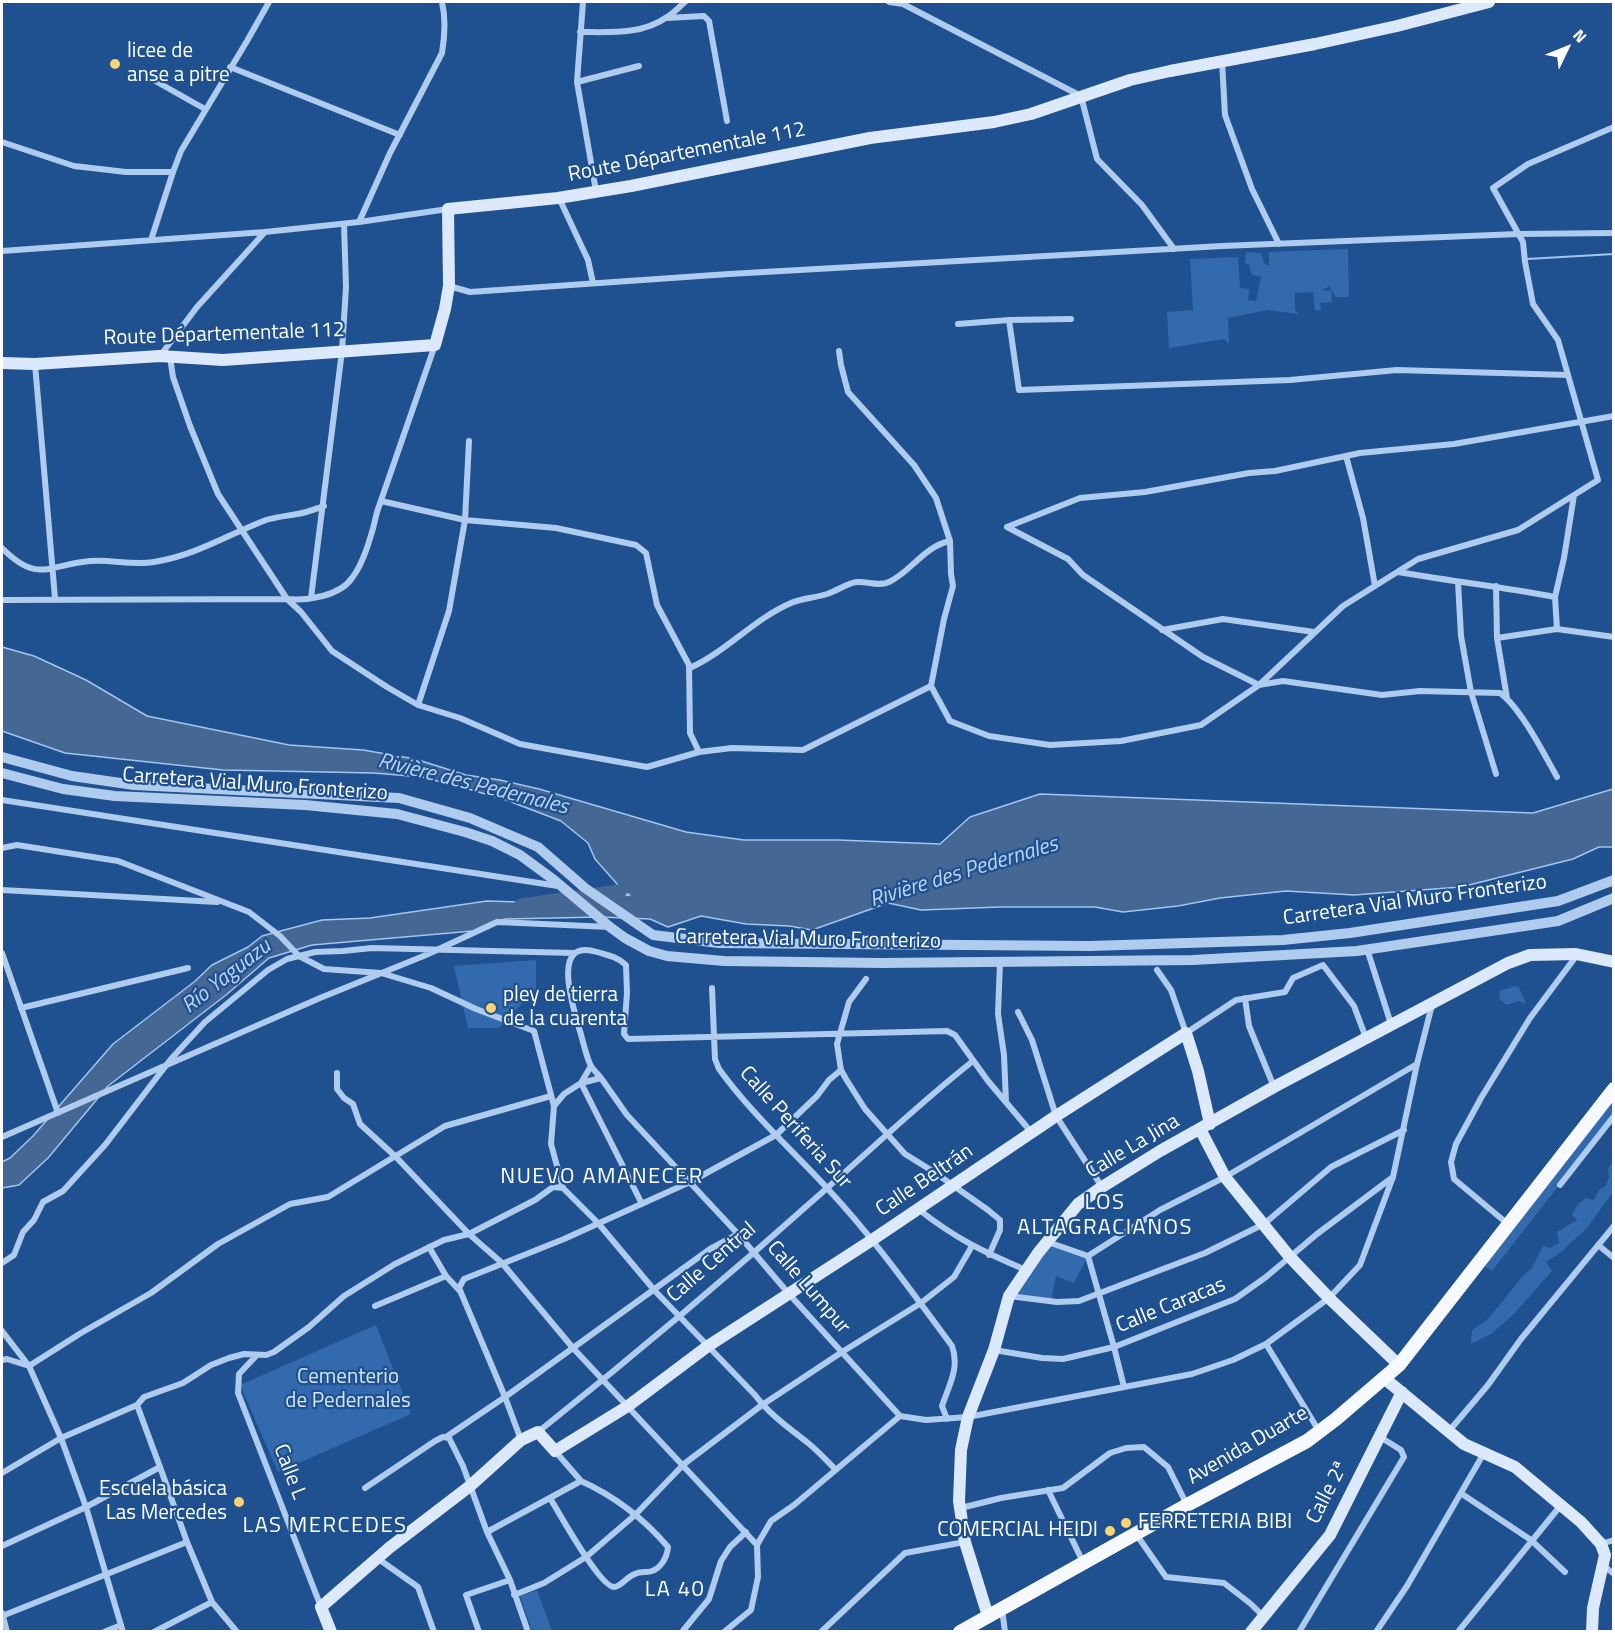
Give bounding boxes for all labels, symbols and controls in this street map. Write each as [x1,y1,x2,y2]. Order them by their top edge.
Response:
north arrow [1537,18,1597,78]
text: N [1568,23,1593,48]
place label: licee de anse a pitre [127,39,230,89]
marker: licee de anse a pitre [108,57,122,71]
street label: Route Départementale 112 [566,118,808,188]
street label: Route Départementale 112 [103,318,345,352]
water label: Rivière des Pedernales [375,749,571,821]
street label: Carretera Vial Muro Fronterizo [121,763,389,807]
water label: Rivière des Pedernales [867,832,1061,914]
street label: Carretera Vial Muro Fronterizo [1282,870,1548,932]
street label: Carretera Vial Muro Fronterizo [675,925,941,955]
water label: Río Yaguazu [177,934,277,1020]
place label: pley de tierra de la cuarenta [503,983,627,1033]
marker: pley de tierra de la cuarenta [484,1001,498,1015]
street label: Calle Periferia Sur [733,1062,857,1194]
street label: Calle La Jina [1082,1109,1184,1185]
street label: Calle Beltrán [872,1139,978,1223]
district label: NUEVO AMANECER [500,1165,704,1191]
district label: LOS ALTAGRACIANOS [1017,1191,1193,1242]
street label: Calle Central [662,1217,762,1309]
street label: Calle Lumpur [761,1236,855,1340]
street label: Calle Caracas [1112,1273,1230,1339]
park label: Cementerio de Pedernales [285,1365,411,1415]
street label: Avenida Duarte [1183,1401,1313,1491]
street label: Calle L [267,1441,311,1503]
street label: Calle 2ª [1302,1458,1354,1528]
place label: Escuela básica Las Mercedes [99,1477,227,1527]
marker: Escuela básica Las Mercedes [232,1495,246,1509]
place label: FERRETERIA BIBI [1138,1510,1292,1536]
district label: LAS MERCEDES [243,1514,407,1540]
marker: FERRETERIA BIBI [1119,1516,1133,1530]
place label: COMERCIAL HEIDI [937,1518,1098,1544]
marker: COMERCIAL HEIDI [1103,1524,1117,1538]
district label: LA 40 [645,1578,705,1604]

